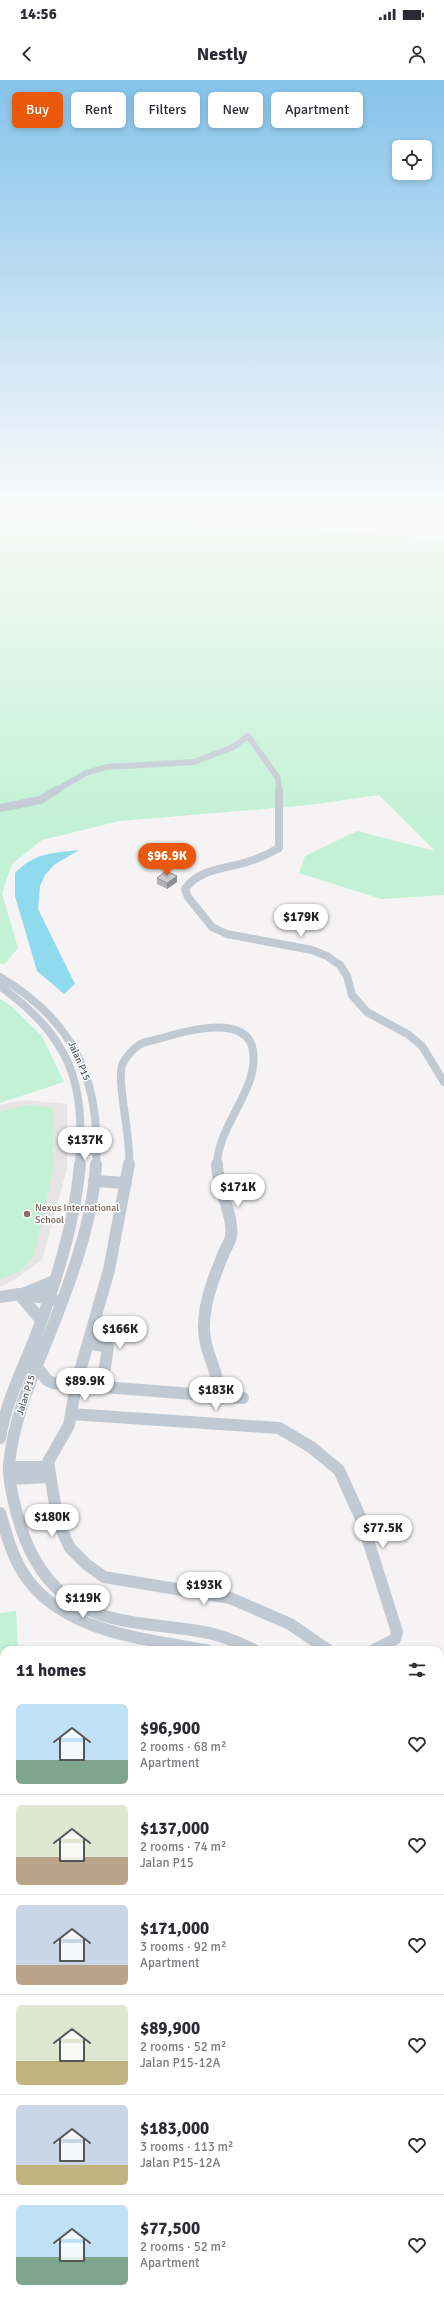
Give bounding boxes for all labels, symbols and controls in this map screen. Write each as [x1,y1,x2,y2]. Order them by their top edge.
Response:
text: 14:56 [20,5,57,23]
icon: back [16,43,38,65]
text: Nestly [197,43,247,65]
icon: person [406,43,428,65]
chip: Buy [12,92,63,128]
chip: Rent [71,92,126,128]
chip: Filters [134,92,200,128]
chip: New [208,92,263,128]
chip: Apartment [271,92,363,128]
map controls [392,140,432,180]
button: locate [392,140,432,180]
pin: $96.9K [134,843,200,877]
text: $96.9K [147,848,187,864]
pin: $179K [273,904,329,938]
text: $179K [283,909,319,925]
street label: Jalan P15 [65,1040,93,1082]
pin: $137K [57,1127,113,1161]
text: $137K [67,1132,103,1148]
pin: $171K [210,1174,266,1208]
text: $171K [220,1179,256,1195]
place label: Nexus International School [35,1202,119,1226]
marker: Nexus International School [22,1209,32,1219]
pin: $166K [92,1316,148,1350]
text: $166K [102,1321,138,1337]
pin: $89.9K [52,1368,118,1402]
street label: Jalan P15 [14,1373,38,1417]
text: $89.9K [65,1373,105,1389]
pin: $183K [188,1377,244,1411]
text: $183K [198,1382,234,1398]
pin: $180K [24,1504,80,1538]
text: $180K [34,1509,70,1525]
pin: $77.5K [350,1515,416,1549]
text: $77.5K [363,1520,403,1536]
pin: $193K [176,1572,232,1606]
text: $193K [186,1577,222,1593]
pin: $119K [55,1585,111,1619]
text: $119K [65,1590,101,1606]
icon: filters [406,1659,428,1681]
text: 11 homes [16,1660,86,1681]
text: $96,900 [140,1718,200,1739]
icon: home [48,1720,96,1768]
icon: heart [406,1733,428,1755]
text: 2 rooms · 68 m² [140,1739,226,1755]
text: Apartment [140,1755,200,1771]
text: $137,000 [140,1818,209,1839]
icon: home [48,1821,96,1869]
icon: heart [406,1834,428,1856]
text: 2 rooms · 74 m² [140,1839,226,1855]
text: Jalan P15 [140,1855,194,1871]
text: $171,000 [140,1918,209,1939]
icon: home [48,1921,96,1969]
icon: heart [406,1934,428,1956]
text: 3 rooms · 92 m² [140,1939,226,1955]
text: Apartment [140,1955,200,1971]
text: $89,900 [140,2018,200,2039]
icon: home [48,2021,96,2069]
icon: heart [406,2034,428,2056]
text: 2 rooms · 52 m² [140,2039,226,2055]
text: Jalan P15-12A [140,2055,220,2071]
text: $183,000 [140,2118,209,2139]
icon: home [48,2121,96,2169]
icon: heart [406,2134,428,2156]
text: 3 rooms · 113 m² [140,2139,233,2155]
text: Jalan P15-12A [140,2155,220,2171]
text: $77,500 [140,2218,200,2239]
icon: home [48,2221,96,2269]
icon: heart [406,2234,428,2256]
text: 2 rooms · 52 m² [140,2239,226,2255]
text: Apartment [140,2255,200,2271]

